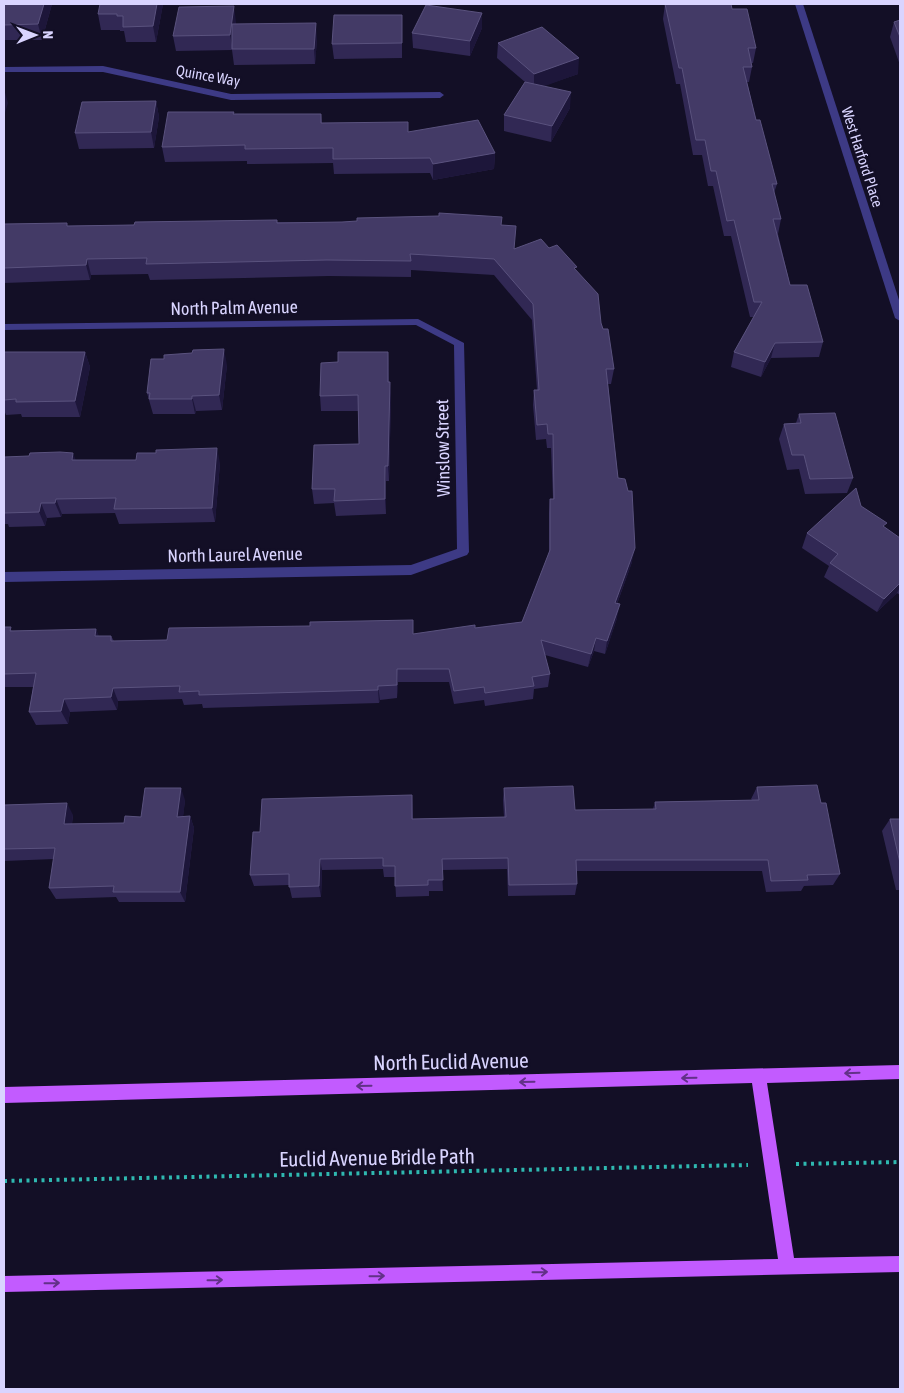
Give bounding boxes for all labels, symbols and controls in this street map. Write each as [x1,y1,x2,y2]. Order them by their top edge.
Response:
north arrow [10,10,60,60]
text: N [40,31,56,39]
street label: Quince Way [175,62,241,89]
street label: West Harford Place [838,105,887,209]
street label: North Palm Avenue [170,296,298,319]
street label: Winslow Street [431,399,454,497]
street label: North Laurel Avenue [167,543,303,566]
street label: North Euclid Avenue [373,1048,529,1074]
one-way arrow [844,1069,860,1078]
one-way arrow [681,1073,697,1082]
one-way arrow [519,1077,535,1087]
one-way arrow [356,1081,372,1091]
street label: Euclid Avenue Bridle Path [279,1143,475,1171]
one-way arrow [532,1267,548,1277]
one-way arrow [369,1271,385,1281]
one-way arrow [207,1275,223,1284]
one-way arrow [44,1279,60,1288]

